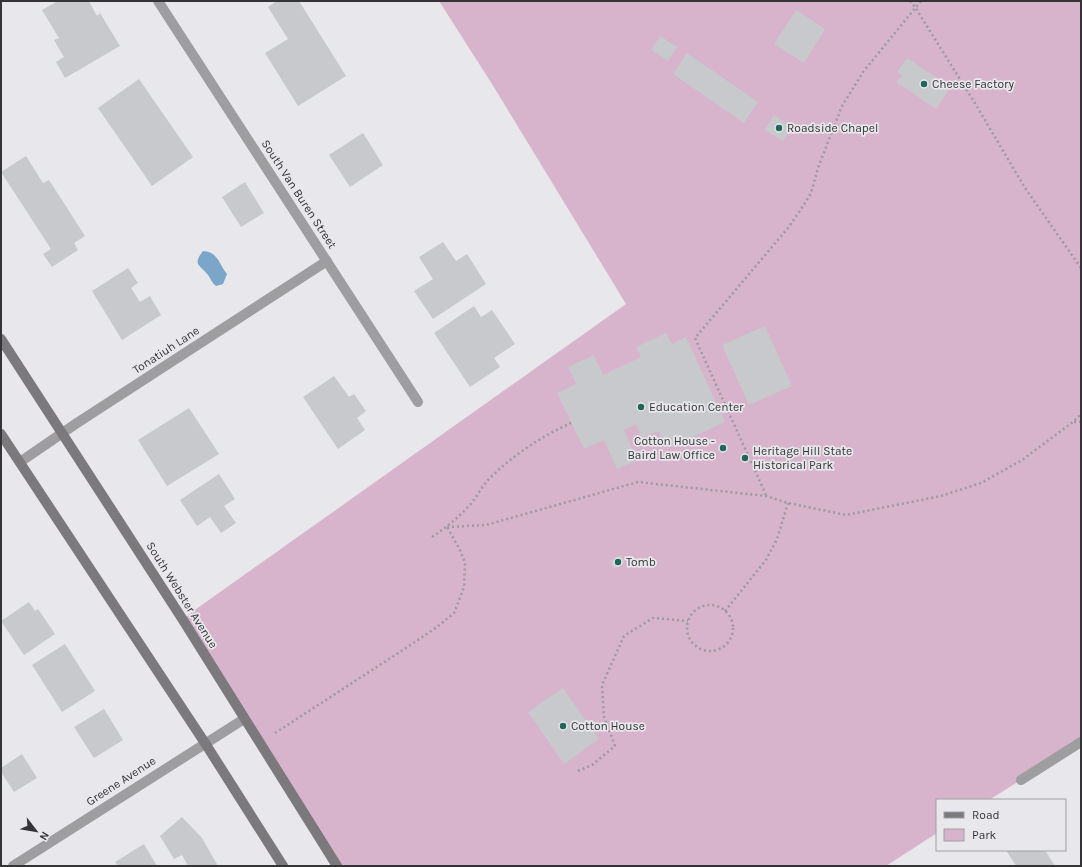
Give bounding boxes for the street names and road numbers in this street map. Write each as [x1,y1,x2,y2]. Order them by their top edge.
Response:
street label: South Van Buren Street [259,137,340,251]
street label: Tonatiuh Lane [130,323,202,377]
street label: South Webster Avenue [143,539,221,651]
street label: Greene Avenue [84,753,158,809]

